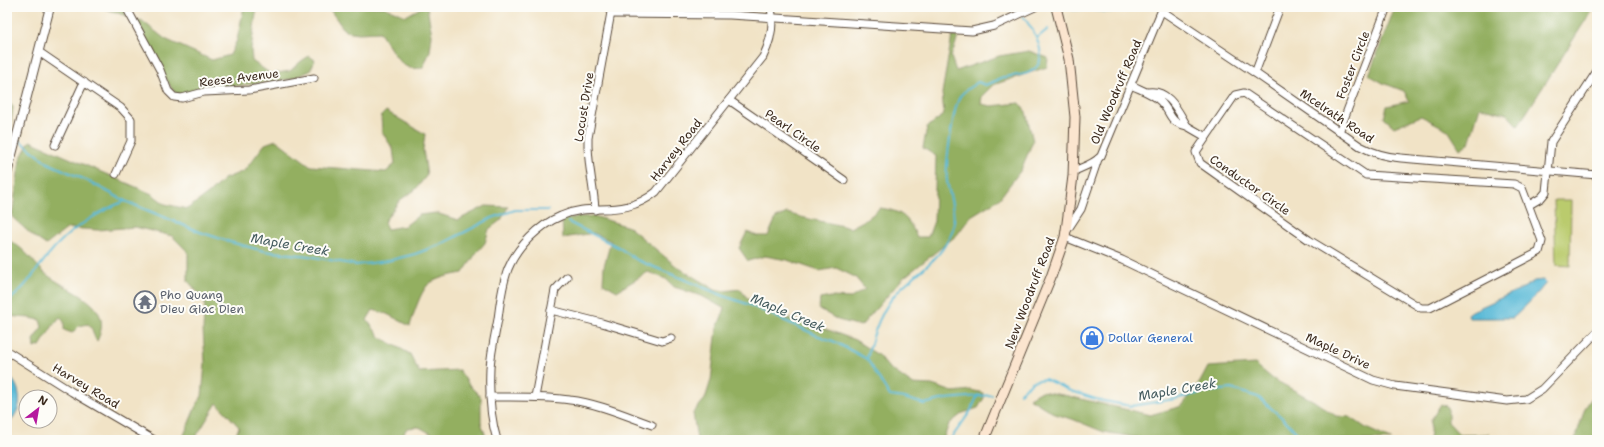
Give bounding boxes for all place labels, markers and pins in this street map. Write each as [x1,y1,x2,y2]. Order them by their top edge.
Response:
place label: Pho Quang Dieu Giac Dien [160,287,244,317]
temple icon: Pho Quang Dieu Giac Dien [132,289,158,315]
shop icon: Dollar General [1079,325,1105,351]
place label: Dollar General [1108,330,1193,346]

